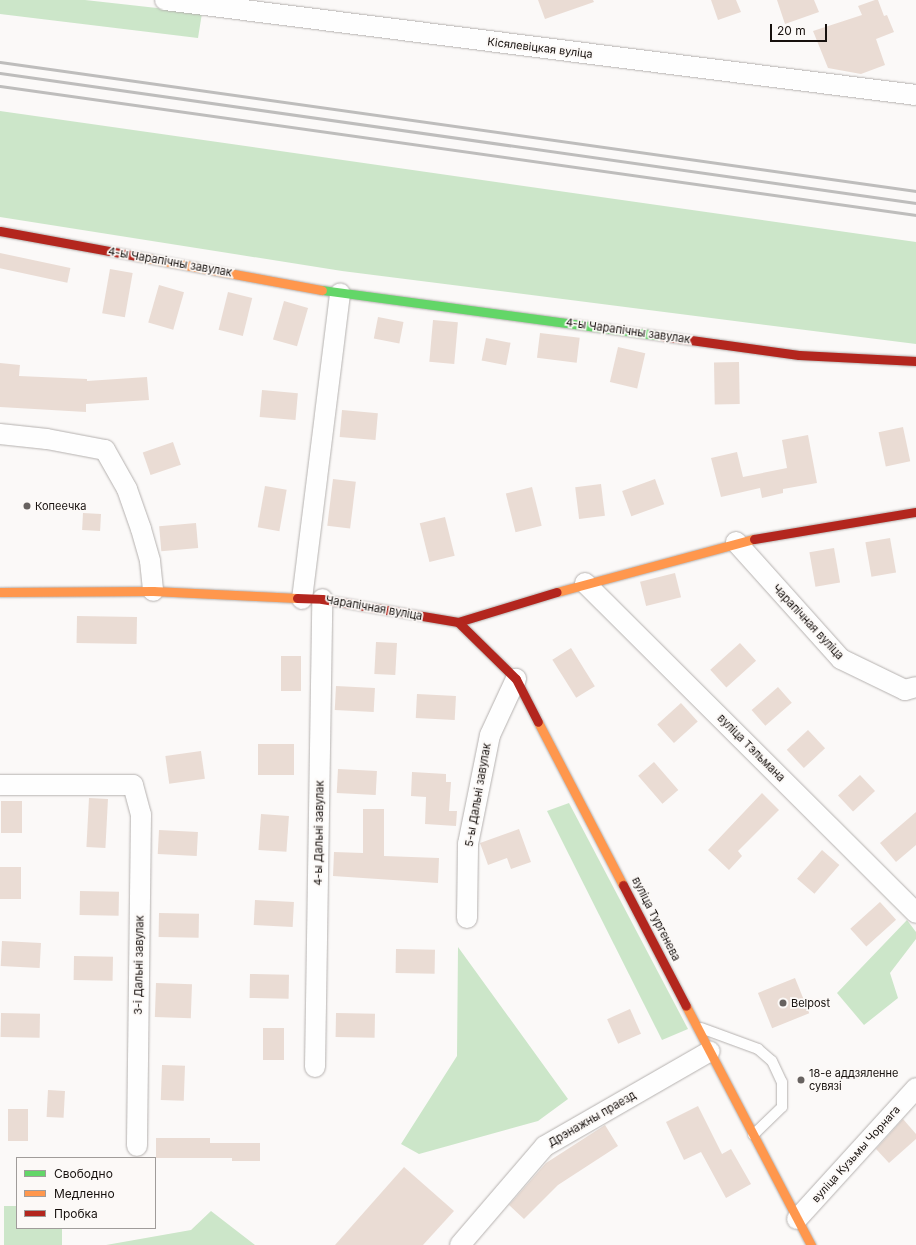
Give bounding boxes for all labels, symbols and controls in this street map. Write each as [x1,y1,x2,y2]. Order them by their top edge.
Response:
scale bar [772,16,829,42]
text: 20 m [777,23,806,38]
street label: Кісялевіцкая вуліца [487,35,593,61]
street label: 4-ы Чарапічны завулак [107,245,233,279]
street label: 4-ы Чарапічны завулак [565,316,691,346]
place label: Копеечка [35,499,86,513]
marker: Копеечка [22,501,32,511]
street label: Чарапічная вуліца [770,582,846,662]
street label: Чарапічная вуліца [325,593,423,623]
street label: вуліца Тэльмана [715,712,787,784]
street label: 5-ы Дальні завулак [462,742,494,848]
street label: 4-ы Дальні завулак [311,780,327,886]
street label: вуліца Тургенева [629,875,683,963]
street label: 3-і Дальні завулак [132,915,146,1015]
place label: Belpost [791,996,830,1010]
marker: Belpost [778,998,788,1008]
place label: 18-е аддзяленне сувязі [809,1067,899,1093]
marker: 18-е аддзяленне сувязі [796,1075,806,1085]
street label: Дрэнажны праезд [546,1088,638,1150]
street label: вуліца Кузьмы Чорнага [809,1103,903,1205]
legend [16,1157,156,1229]
text: Свободно [54,1166,113,1181]
text: Медленно [54,1186,115,1201]
text: Пробка [54,1206,98,1221]

